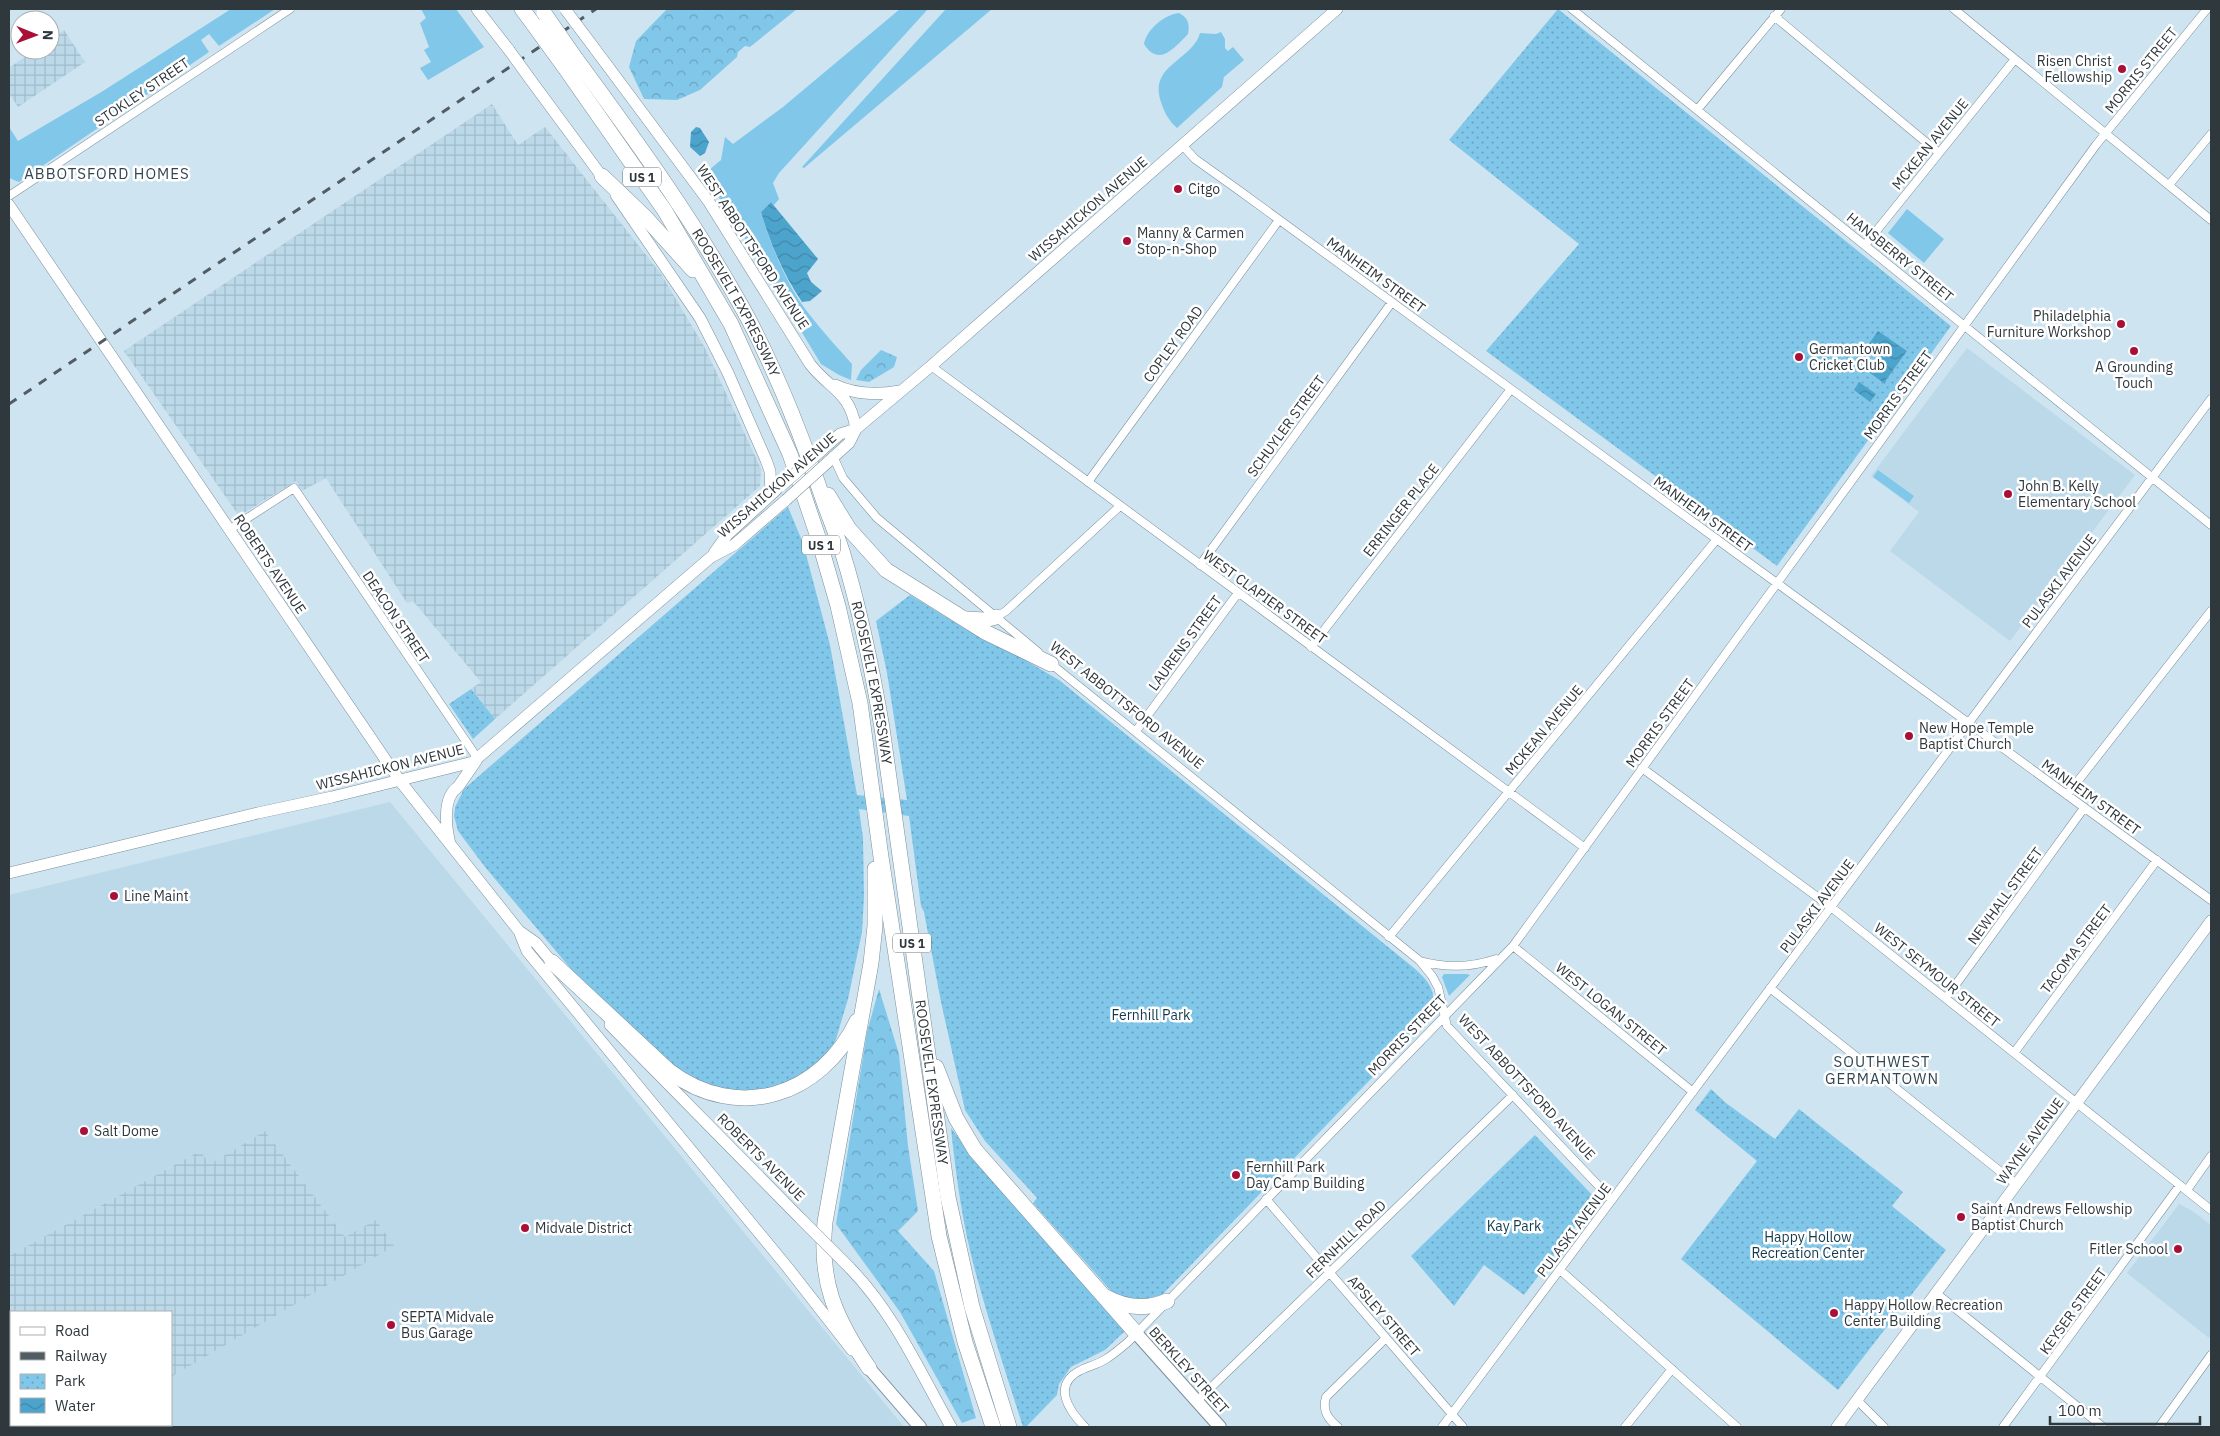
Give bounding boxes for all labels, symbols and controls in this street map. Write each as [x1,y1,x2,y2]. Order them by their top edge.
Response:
north arrow [10,10,60,60]
street label: MORRIS STREET [2101,23,2181,117]
text: N [39,30,57,40]
place label: Risen Christ Fellowship [2037,52,2112,86]
street label: STOKLEY STREET [91,54,193,130]
marker: Risen Christ Fellowship [2116,63,2128,75]
street label: MCKEAN AVENUE [1888,95,1972,193]
street label: WISSAHICKON AVENUE [1025,152,1151,266]
street label: WEST ABBOTTSFORD AVENUE [693,161,813,333]
district label: ABBOTSFORD HOMES [24,164,190,183]
road number: US 1 [623,168,661,186]
place label: Citgo [1188,180,1220,198]
marker: Citgo [1172,183,1184,195]
street label: HANSBERRY STREET [1843,208,1957,306]
place label: Manny & Carmen Stop-n-Shop [1137,224,1244,258]
street label: ROOSEVELT EXPRESSWAY [688,225,784,380]
street label: MANHEIM STREET [1323,233,1429,317]
marker: Manny & Carmen Stop-n-Shop [1121,235,1133,247]
street label: COPLEY ROAD [1139,302,1207,386]
place label: Philadelphia Furniture Workshop [1987,307,2112,341]
marker: Philadelphia Furniture Workshop [2115,318,2127,330]
place label: Germantown Cricket Club [1809,340,1891,374]
marker: A Grounding Touch [2128,345,2140,357]
street label: MORRIS STREET [1860,347,1936,443]
marker: Germantown Cricket Club [1793,351,1805,363]
place label: A Grounding Touch [2095,358,2173,392]
street label: SCHUYLER STREET [1243,372,1329,480]
street label: WISSAHICKON AVENUE [714,428,840,542]
street label: ERRINGER PLACE [1359,460,1443,560]
street label: MANHEIM STREET [1650,472,1756,556]
place label: John B. Kelly Elementary School [2018,477,2136,511]
marker: John B. Kelly Elementary School [2002,488,2014,500]
street label: ROBERTS AVENUE [230,511,310,617]
street label: PULASKI AVENUE [2018,531,2100,631]
road number: US 1 [802,536,840,554]
street label: WEST CLAPIER STREET [1200,546,1330,648]
street label: DEACON STREET [359,568,433,666]
street label: LAURENS STREET [1144,592,1226,694]
street label: ROOSEVELT EXPRESSWAY [847,599,896,767]
street label: WEST ABBOTTSFORD AVENUE [1046,637,1208,773]
street label: MORRIS STREET [1622,675,1698,771]
street label: MCKEAN AVENUE [1501,681,1587,779]
place label: New Hope Temple Baptist Church [1919,719,2034,753]
marker: New Hope Temple Baptist Church [1903,730,1915,742]
street label: WISSAHICKON AVENUE [314,740,466,794]
street label: MANHEIM STREET [2038,755,2144,839]
street label: NEWHALL STREET [1964,844,2046,948]
street label: PULASKI AVENUE [1776,856,1858,956]
place label: Line Maint [124,887,189,905]
marker: Line Maint [108,890,120,902]
street label: TACOMA STREET [2037,901,2115,997]
street label: WEST SEYMOUR STREET [1871,919,2003,1031]
road number: US 1 [893,934,931,952]
street label: WEST LOGAN STREET [1552,959,1670,1059]
street label: MORRIS STREET [1364,991,1450,1079]
street label: ROOSEVELT EXPRESSWAY [911,999,952,1167]
park label: Fernhill Park [1112,1006,1191,1024]
street label: WEST ABBOTTSFORD AVENUE [1455,1010,1599,1164]
district label: SOUTHWEST GERMANTOWN [1825,1052,1939,1088]
street label: WAYNE AVENUE [1992,1094,2068,1188]
street label: ROBERTS AVENUE [713,1109,809,1205]
place label: Salt Dome [94,1122,159,1140]
marker: Salt Dome [78,1125,90,1137]
place label: Fernhill Park Day Camp Building [1246,1158,1365,1192]
marker: Fernhill Park Day Camp Building [1230,1169,1242,1181]
street label: PULASKI AVENUE [1533,1180,1615,1280]
street label: FERNHILL ROAD [1302,1196,1390,1282]
place label: Saint Andrews Fellowship Baptist Church [1971,1200,2132,1234]
marker: Saint Andrews Fellowship Baptist Church [1955,1211,1967,1223]
park label: Kay Park [1487,1217,1542,1235]
place label: Midvale District [535,1219,632,1237]
marker: Midvale District [519,1222,531,1234]
park label: Happy Hollow Recreation Center [1751,1228,1865,1262]
place label: Fitler School [2089,1240,2168,1258]
marker: Fitler School [2172,1243,2184,1255]
street label: KEYSER STREET [2036,1264,2110,1358]
street label: APSLEY STREET [1344,1272,1424,1360]
place label: Happy Hollow Recreation Center Building [1844,1296,2003,1330]
marker: Happy Hollow Recreation Center Building [1828,1307,1840,1319]
place label: SEPTA Midvale Bus Garage [401,1308,494,1342]
legend [10,1311,172,1426]
marker: SEPTA Midvale Bus Garage [385,1319,397,1331]
text: Road [55,1321,90,1340]
street label: BERKLEY STREET [1145,1323,1233,1417]
text: Railway [55,1346,108,1365]
text: Park [55,1371,85,1390]
scale bar [2050,1394,2200,1426]
text: Water [55,1396,96,1415]
text: 100 m [2058,1401,2102,1420]

